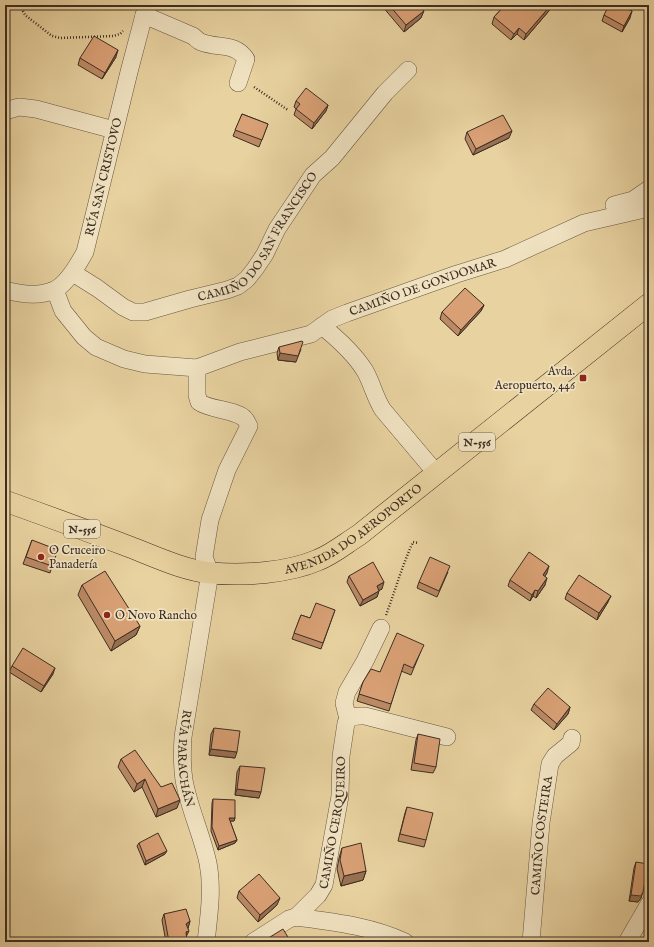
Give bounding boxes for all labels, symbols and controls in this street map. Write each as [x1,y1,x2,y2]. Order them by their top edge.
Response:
street label: RÚA SAN CRISTOVO [82,116,126,238]
street label: CAMIÑO DO SAN FRANCISCO [196,169,321,305]
street label: CAMIÑO DE GONDOMAR [347,255,499,320]
place label: Avda. Aeropuerto, 446 [494,364,576,394]
marker: Avda. Aeropuerto, 446 [578,373,588,383]
road number: N-556 [459,433,495,451]
street label: AVENIDA DO AEROPORTO [282,481,425,578]
road number: N-556 [64,520,100,538]
place label: O Cruceiro Panadería [49,543,106,572]
marker: O Cruceiro Panadería [36,552,46,562]
place label: O Novo Rancho [115,608,197,623]
marker: O Novo Rancho [102,610,112,620]
street label: RÚA PARACHÁN [174,709,198,810]
street label: CAMIÑO CERQUEIRO [316,756,349,890]
street label: CAMIÑO COSTEIRA [528,774,556,896]

